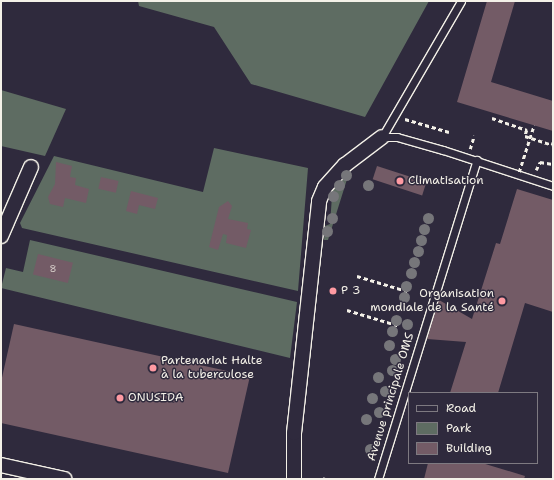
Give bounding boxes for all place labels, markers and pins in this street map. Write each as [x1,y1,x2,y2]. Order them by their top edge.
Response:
place label: Climatisation [408,174,484,188]
marker: Climatisation [395,176,405,186]
place label: P 3 [341,284,360,298]
marker: P 3 [328,286,338,296]
place label: Organisation mondiale de la Santé [370,287,494,315]
marker: Organisation mondiale de la Santé [497,296,507,306]
place label: Partenariat Halte à la tuberculose [161,354,262,382]
marker: Partenariat Halte à la tuberculose [148,363,158,373]
place label: ONUSIDA [128,391,183,405]
marker: ONUSIDA [115,393,125,403]

